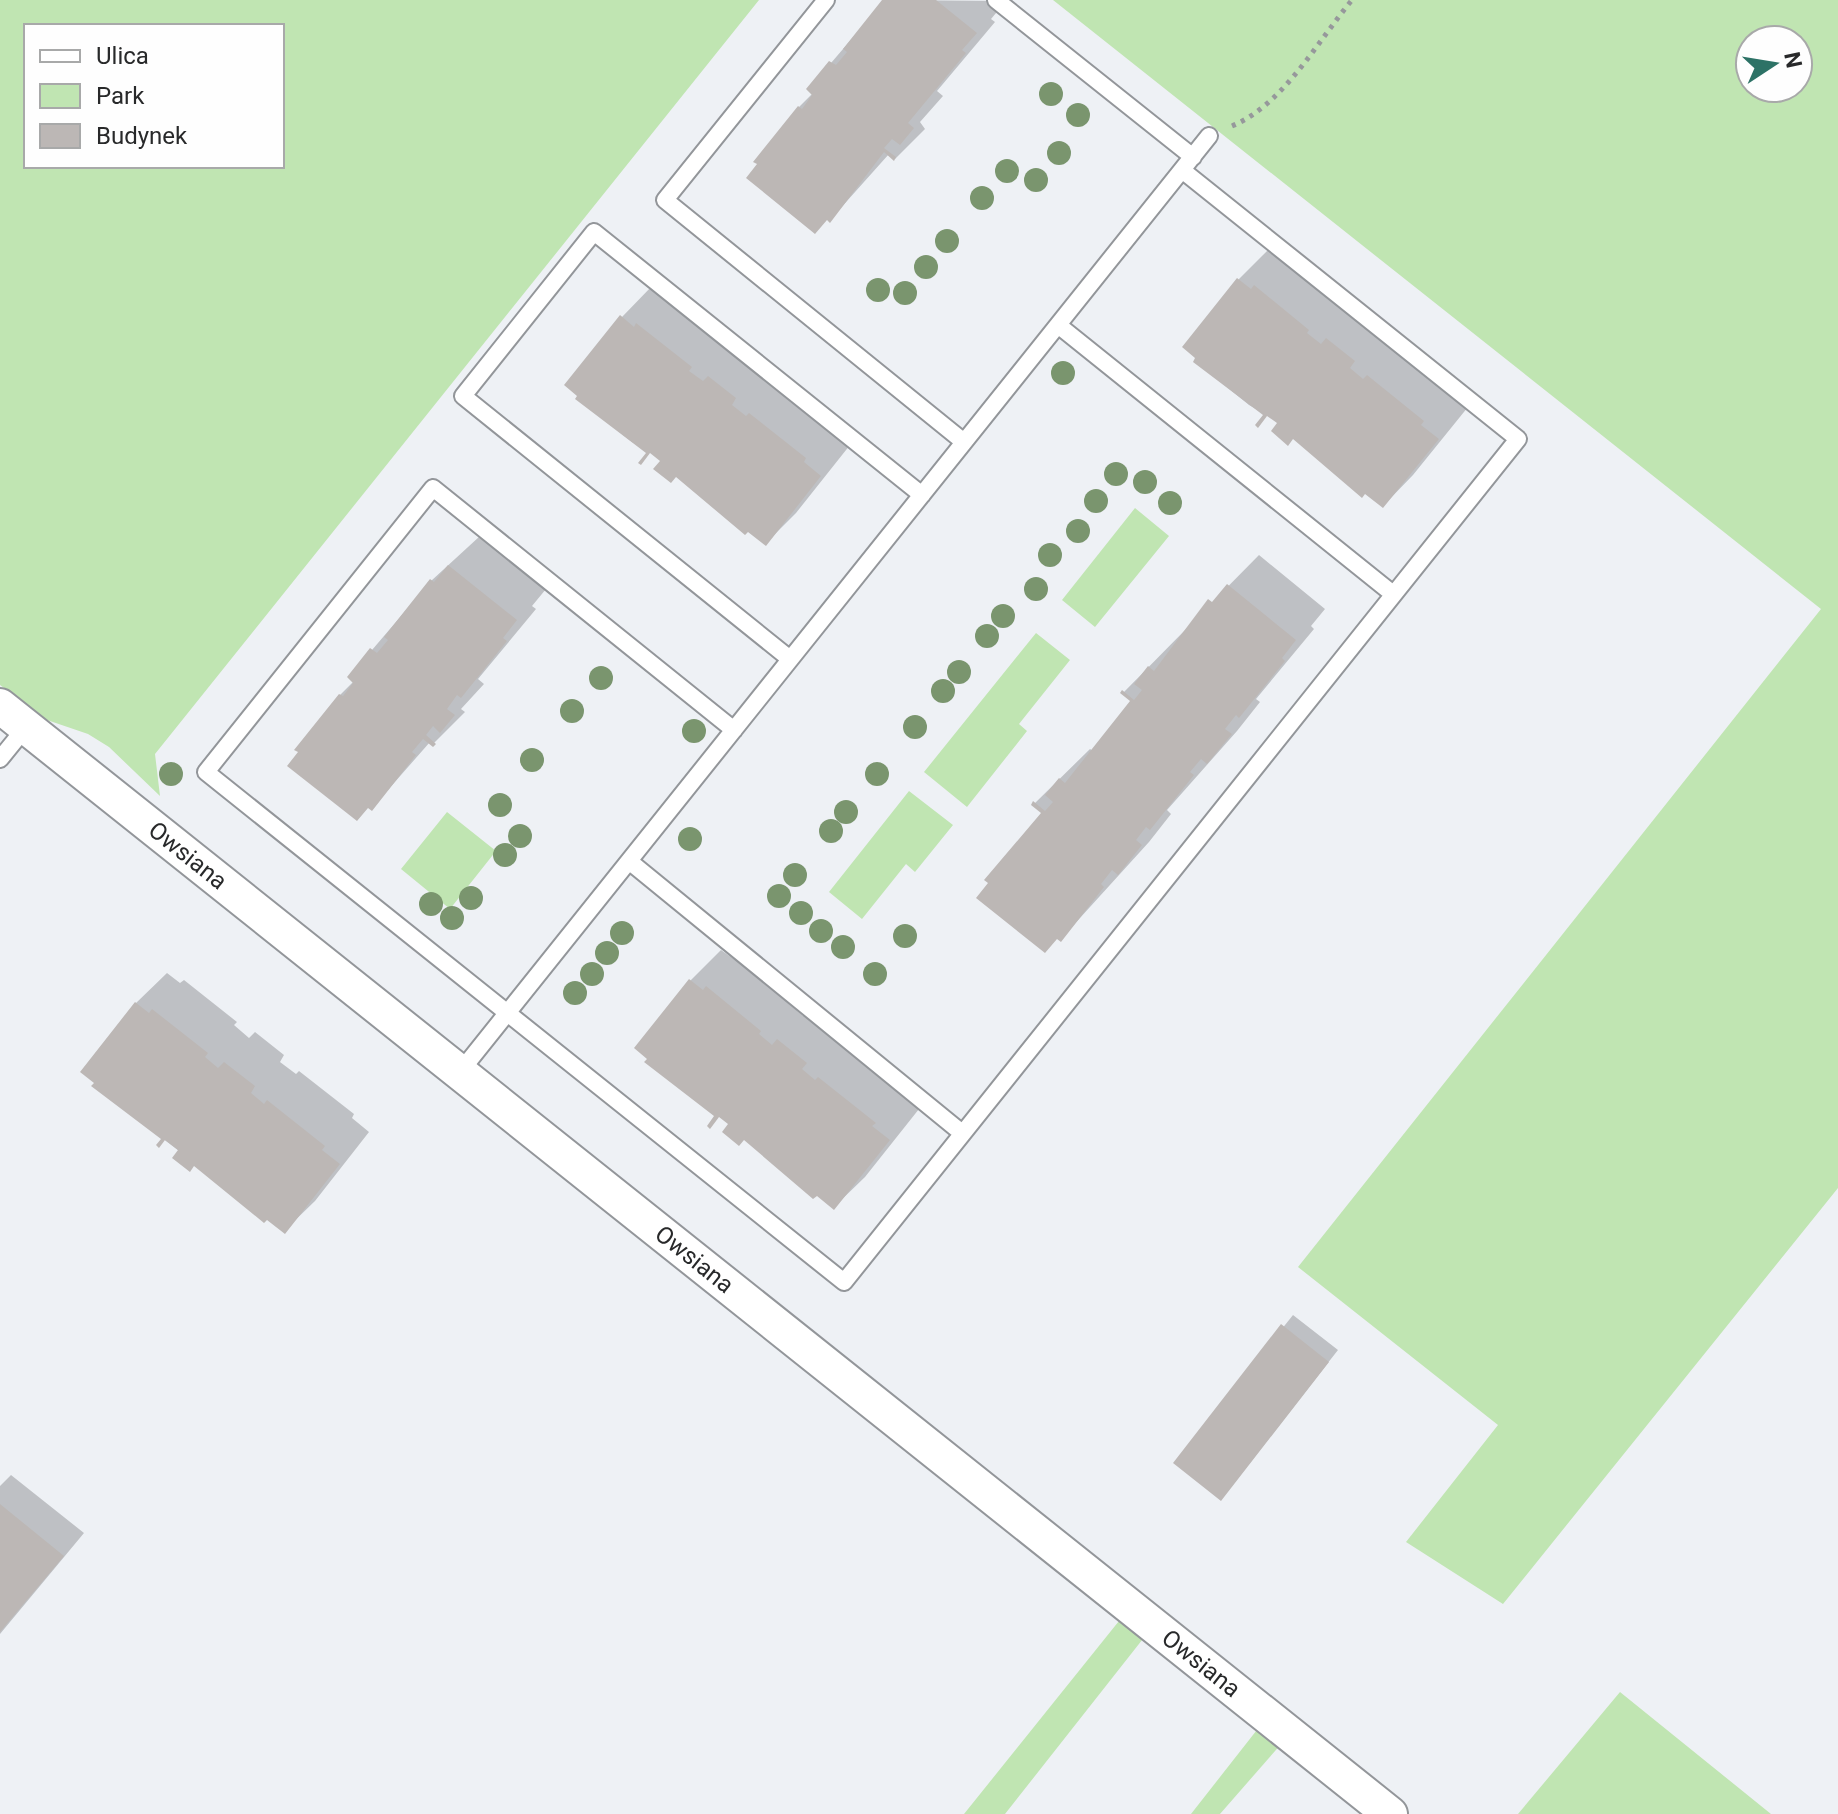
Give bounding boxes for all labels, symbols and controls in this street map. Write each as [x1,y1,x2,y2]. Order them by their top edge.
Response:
legend [24,24,284,168]
north arrow [1734,24,1814,104]
text: Ulica [96,42,149,70]
text: N [1779,50,1807,70]
text: Park [96,82,145,110]
text: Budynek [96,122,188,150]
street label: Owsiana [143,816,232,895]
street label: Owsiana [650,1220,739,1299]
street label: Owsiana [1156,1624,1246,1703]

